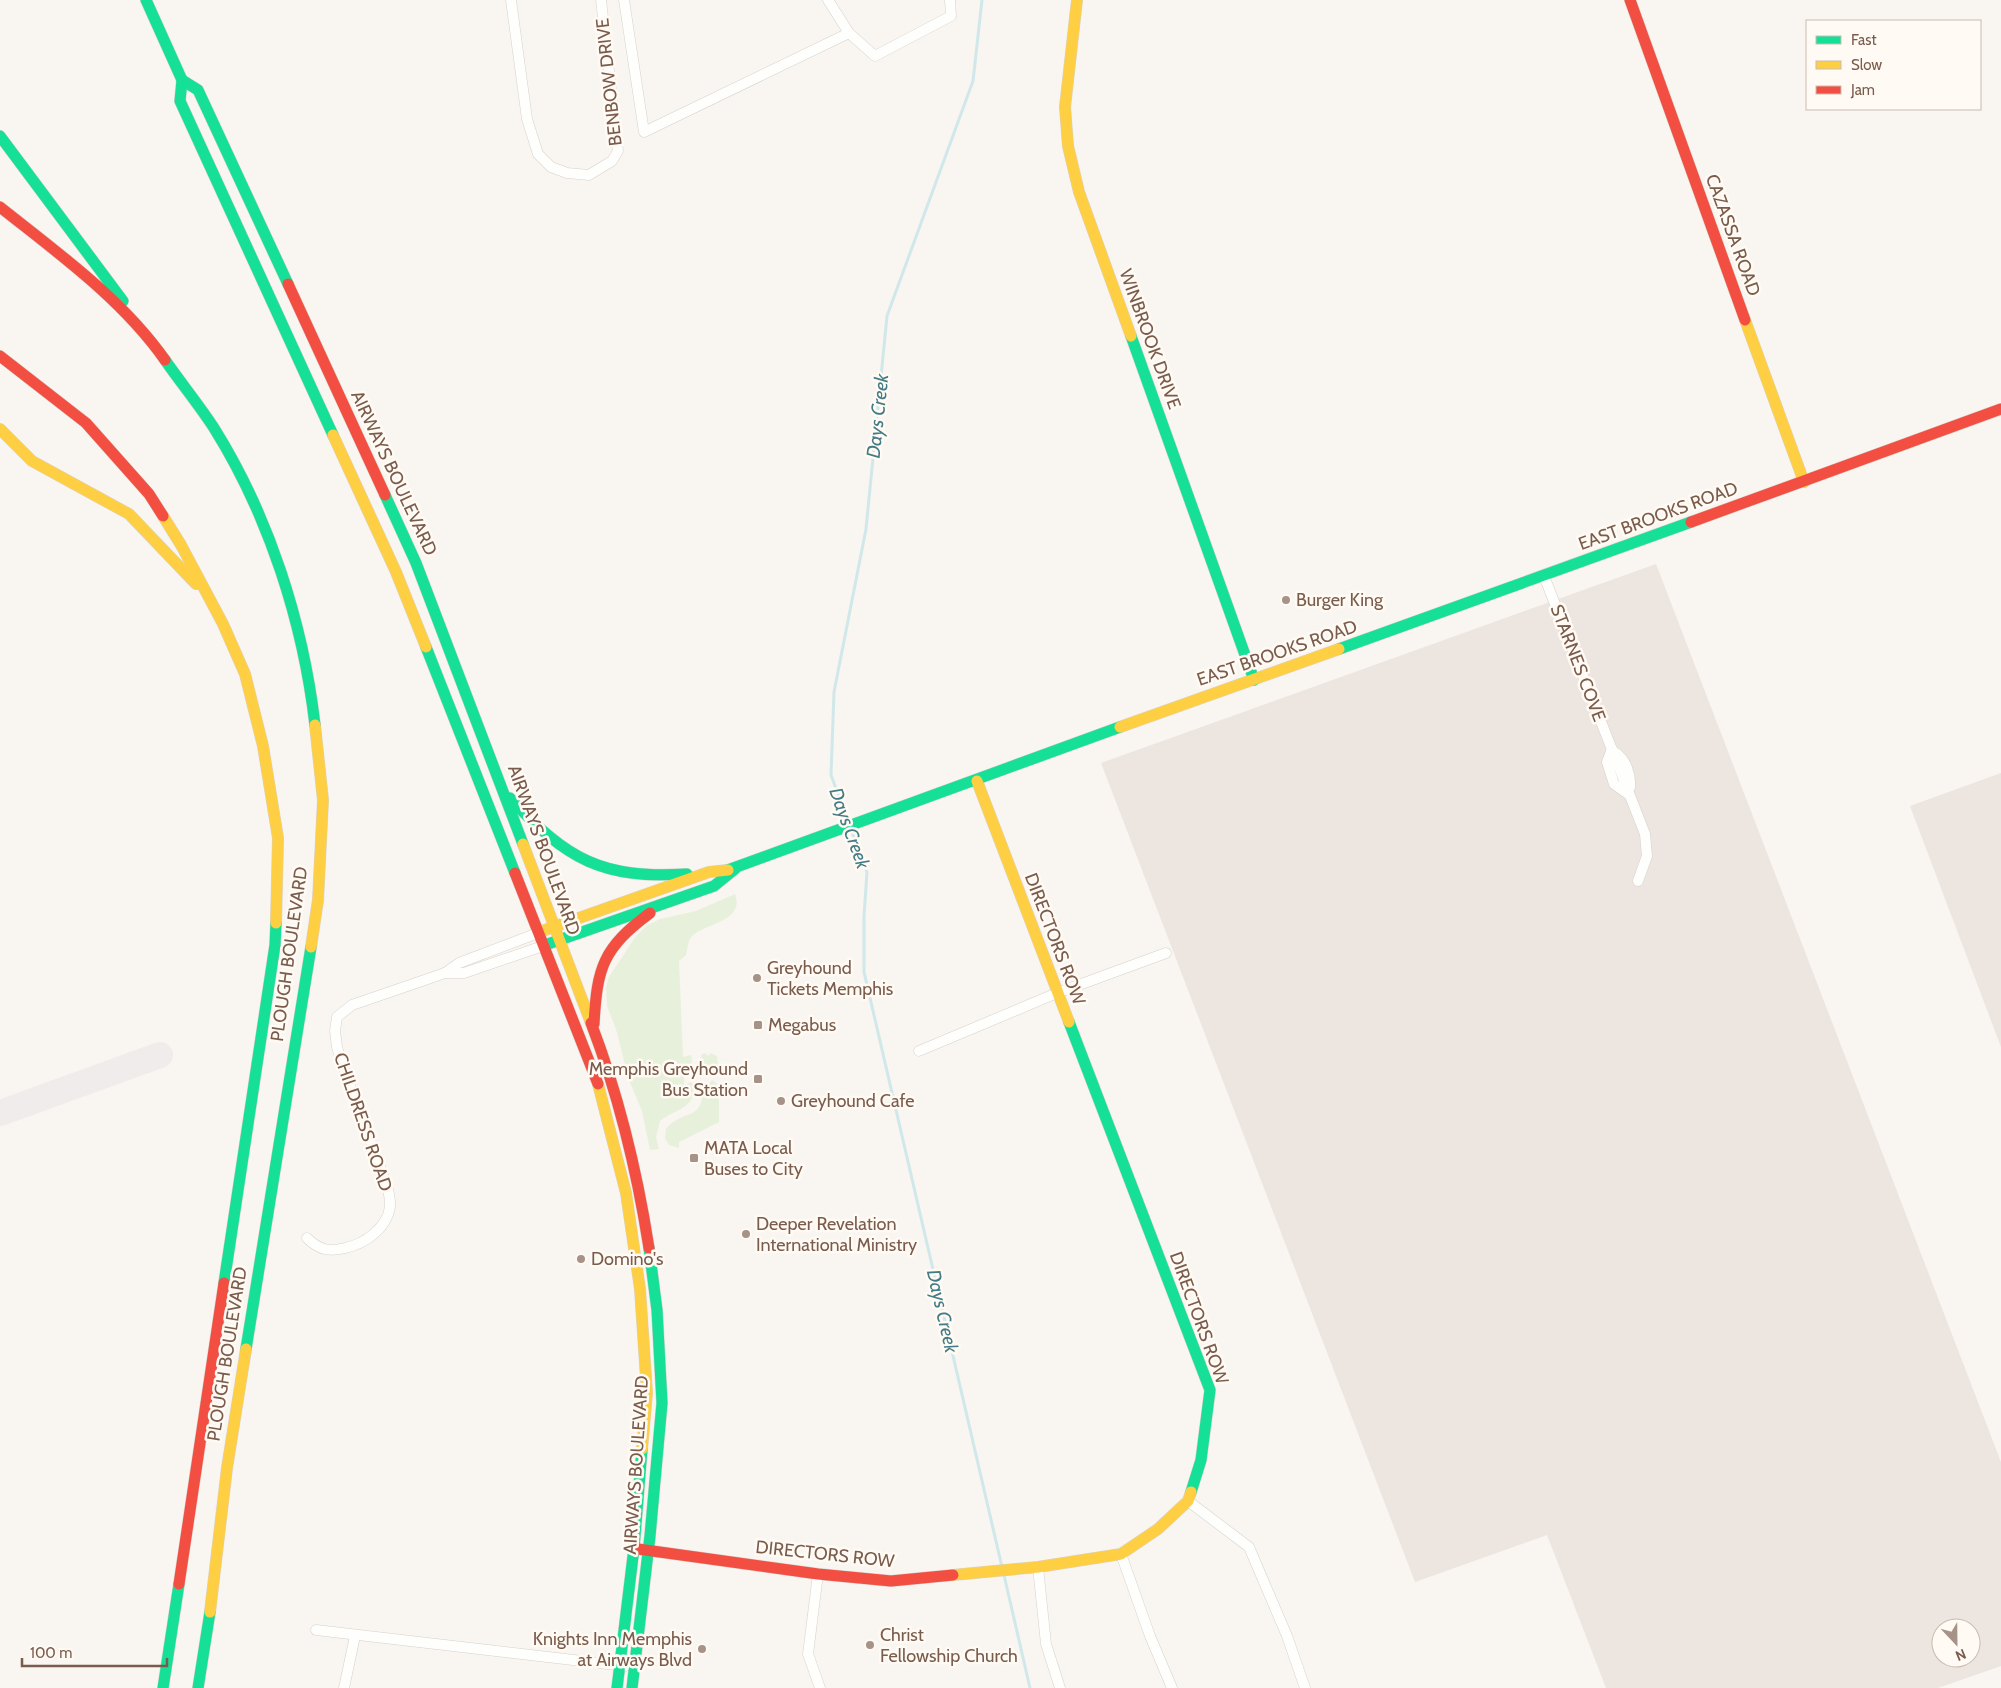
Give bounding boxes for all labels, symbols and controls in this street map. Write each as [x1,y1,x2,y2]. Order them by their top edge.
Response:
street label: BENBOW DRIVE [591,17,627,147]
legend [1806,20,1981,110]
text: Fast [1851,31,1876,49]
text: Slow [1851,56,1882,74]
text: Jam [1850,81,1875,99]
street label: CAZASSA ROAD [1701,171,1765,299]
street label: WINBROOK DRIVE [1114,266,1186,412]
water label: Days Creek [862,372,893,459]
street label: AIRWAYS BOULEVARD [346,387,442,559]
street label: EAST BROOKS ROAD [1575,477,1741,555]
place label: Burger King [1296,589,1384,611]
marker: Burger King [1280,594,1292,606]
street label: STARNES COVE [1546,601,1610,725]
street label: EAST BROOKS ROAD [1194,615,1360,691]
street label: AIRWAYS BOULEVARD [503,762,585,938]
water label: Days Creek [824,784,875,873]
street label: PLOUGH BOULEVARD [266,865,312,1043]
street label: DIRECTORS ROW [1020,870,1090,1008]
place label: Greyhound Tickets Memphis [767,957,893,1000]
marker: Greyhound Tickets Memphis [751,972,763,984]
place label: Megabus [768,1014,836,1036]
marker: Megabus [752,1019,764,1031]
street label: CHILDRESS ROAD [329,1050,397,1194]
place label: Memphis Greyhound Bus Station [589,1058,748,1101]
marker: Memphis Greyhound Bus Station [752,1073,764,1085]
place label: Greyhound Cafe [791,1090,914,1112]
marker: Greyhound Cafe [775,1095,787,1107]
place label: MATA Local Buses to City [704,1137,803,1180]
marker: MATA Local Buses to City [688,1152,700,1164]
place label: Deeper Revelation International Ministry [756,1213,917,1256]
marker: Deeper Revelation International Ministry [740,1228,752,1240]
place label: Domino's [591,1248,663,1270]
street label: DIRECTORS ROW [1165,1249,1233,1387]
marker: Domino's [575,1253,587,1265]
street label: PLOUGH BOULEVARD [202,1265,252,1443]
water label: Days Creek [922,1267,963,1356]
street label: AIRWAYS BOULEVARD [619,1375,653,1555]
street label: DIRECTORS ROW [755,1536,895,1572]
north arrow [1931,1618,1981,1668]
place label: Christ Fellowship Church [880,1624,1018,1667]
place label: Knights Inn Memphis at Airways Blvd [533,1628,692,1671]
scale bar [22,1636,168,1668]
marker: Christ Fellowship Church [864,1639,876,1651]
marker: Knights Inn Memphis at Airways Blvd [696,1643,708,1655]
text: 100 m [30,1644,72,1662]
text: N [1953,1645,1969,1665]

